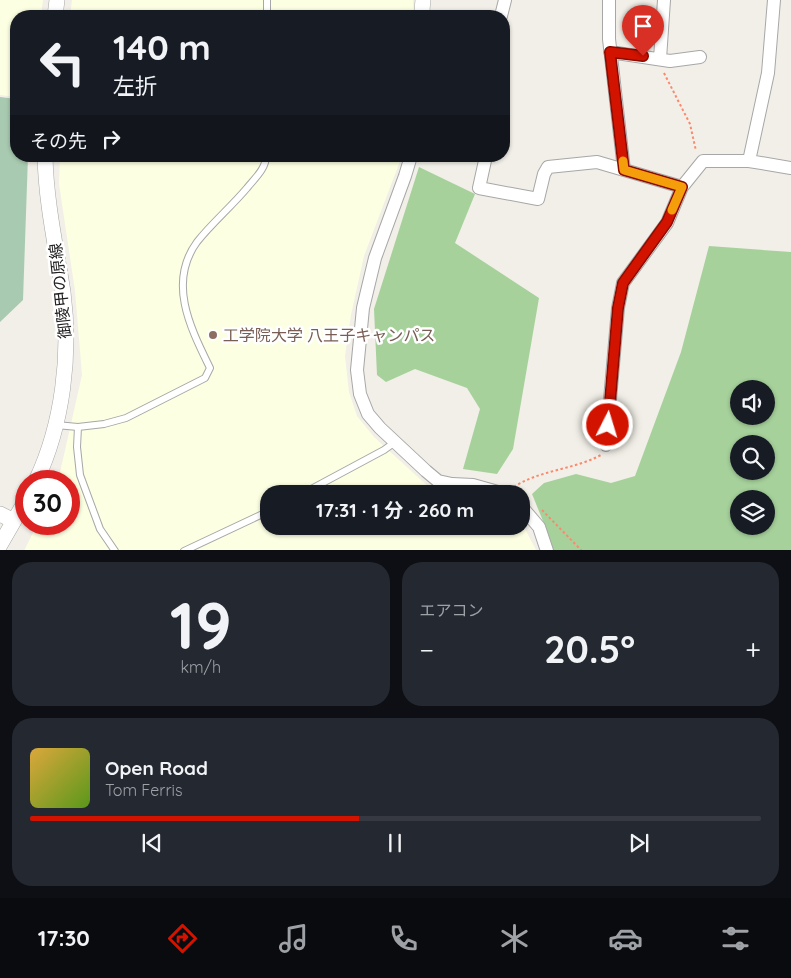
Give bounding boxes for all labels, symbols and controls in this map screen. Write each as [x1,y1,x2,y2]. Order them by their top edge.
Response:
pin [622,5,664,56]
icon: arrive [629,12,657,40]
text: 140 m [113,25,211,69]
icon: left [30,30,95,95]
text: 左折 [113,72,157,100]
icon: right [97,125,125,153]
text: その先 [30,129,87,153]
street label: 御陵甲の原線 [45,242,75,340]
place label: 工学院大学 八王子キャンパス [223,325,435,345]
marker: 工学院大学 八王子キャンパス [207,329,219,341]
map controls [730,380,775,535]
button: sound [730,380,775,425]
position arrow [581,398,633,450]
button: search [730,435,775,480]
speed limit sign: 30 [15,470,80,535]
button: layers [730,490,775,535]
text: 17:31 · 1 分 · 260 m [316,498,474,522]
text: 19 [170,584,232,665]
text: エアコン [420,600,484,620]
text: 20.5° [544,625,635,673]
text: − [420,632,434,667]
text: + [745,632,761,667]
text: km/h [180,657,221,677]
text: Open Road [105,756,208,780]
text: Tom Ferris [105,780,182,800]
icon: previous [138,829,166,857]
icon: pause [381,829,409,857]
icon: next [625,829,653,857]
icon: directions [165,921,200,956]
icon: music [276,921,311,956]
icon: phone [386,921,421,956]
icon: climate [497,921,532,956]
icon: car [608,921,643,956]
icon: filters [718,921,753,956]
text: 17:30 [38,924,90,952]

